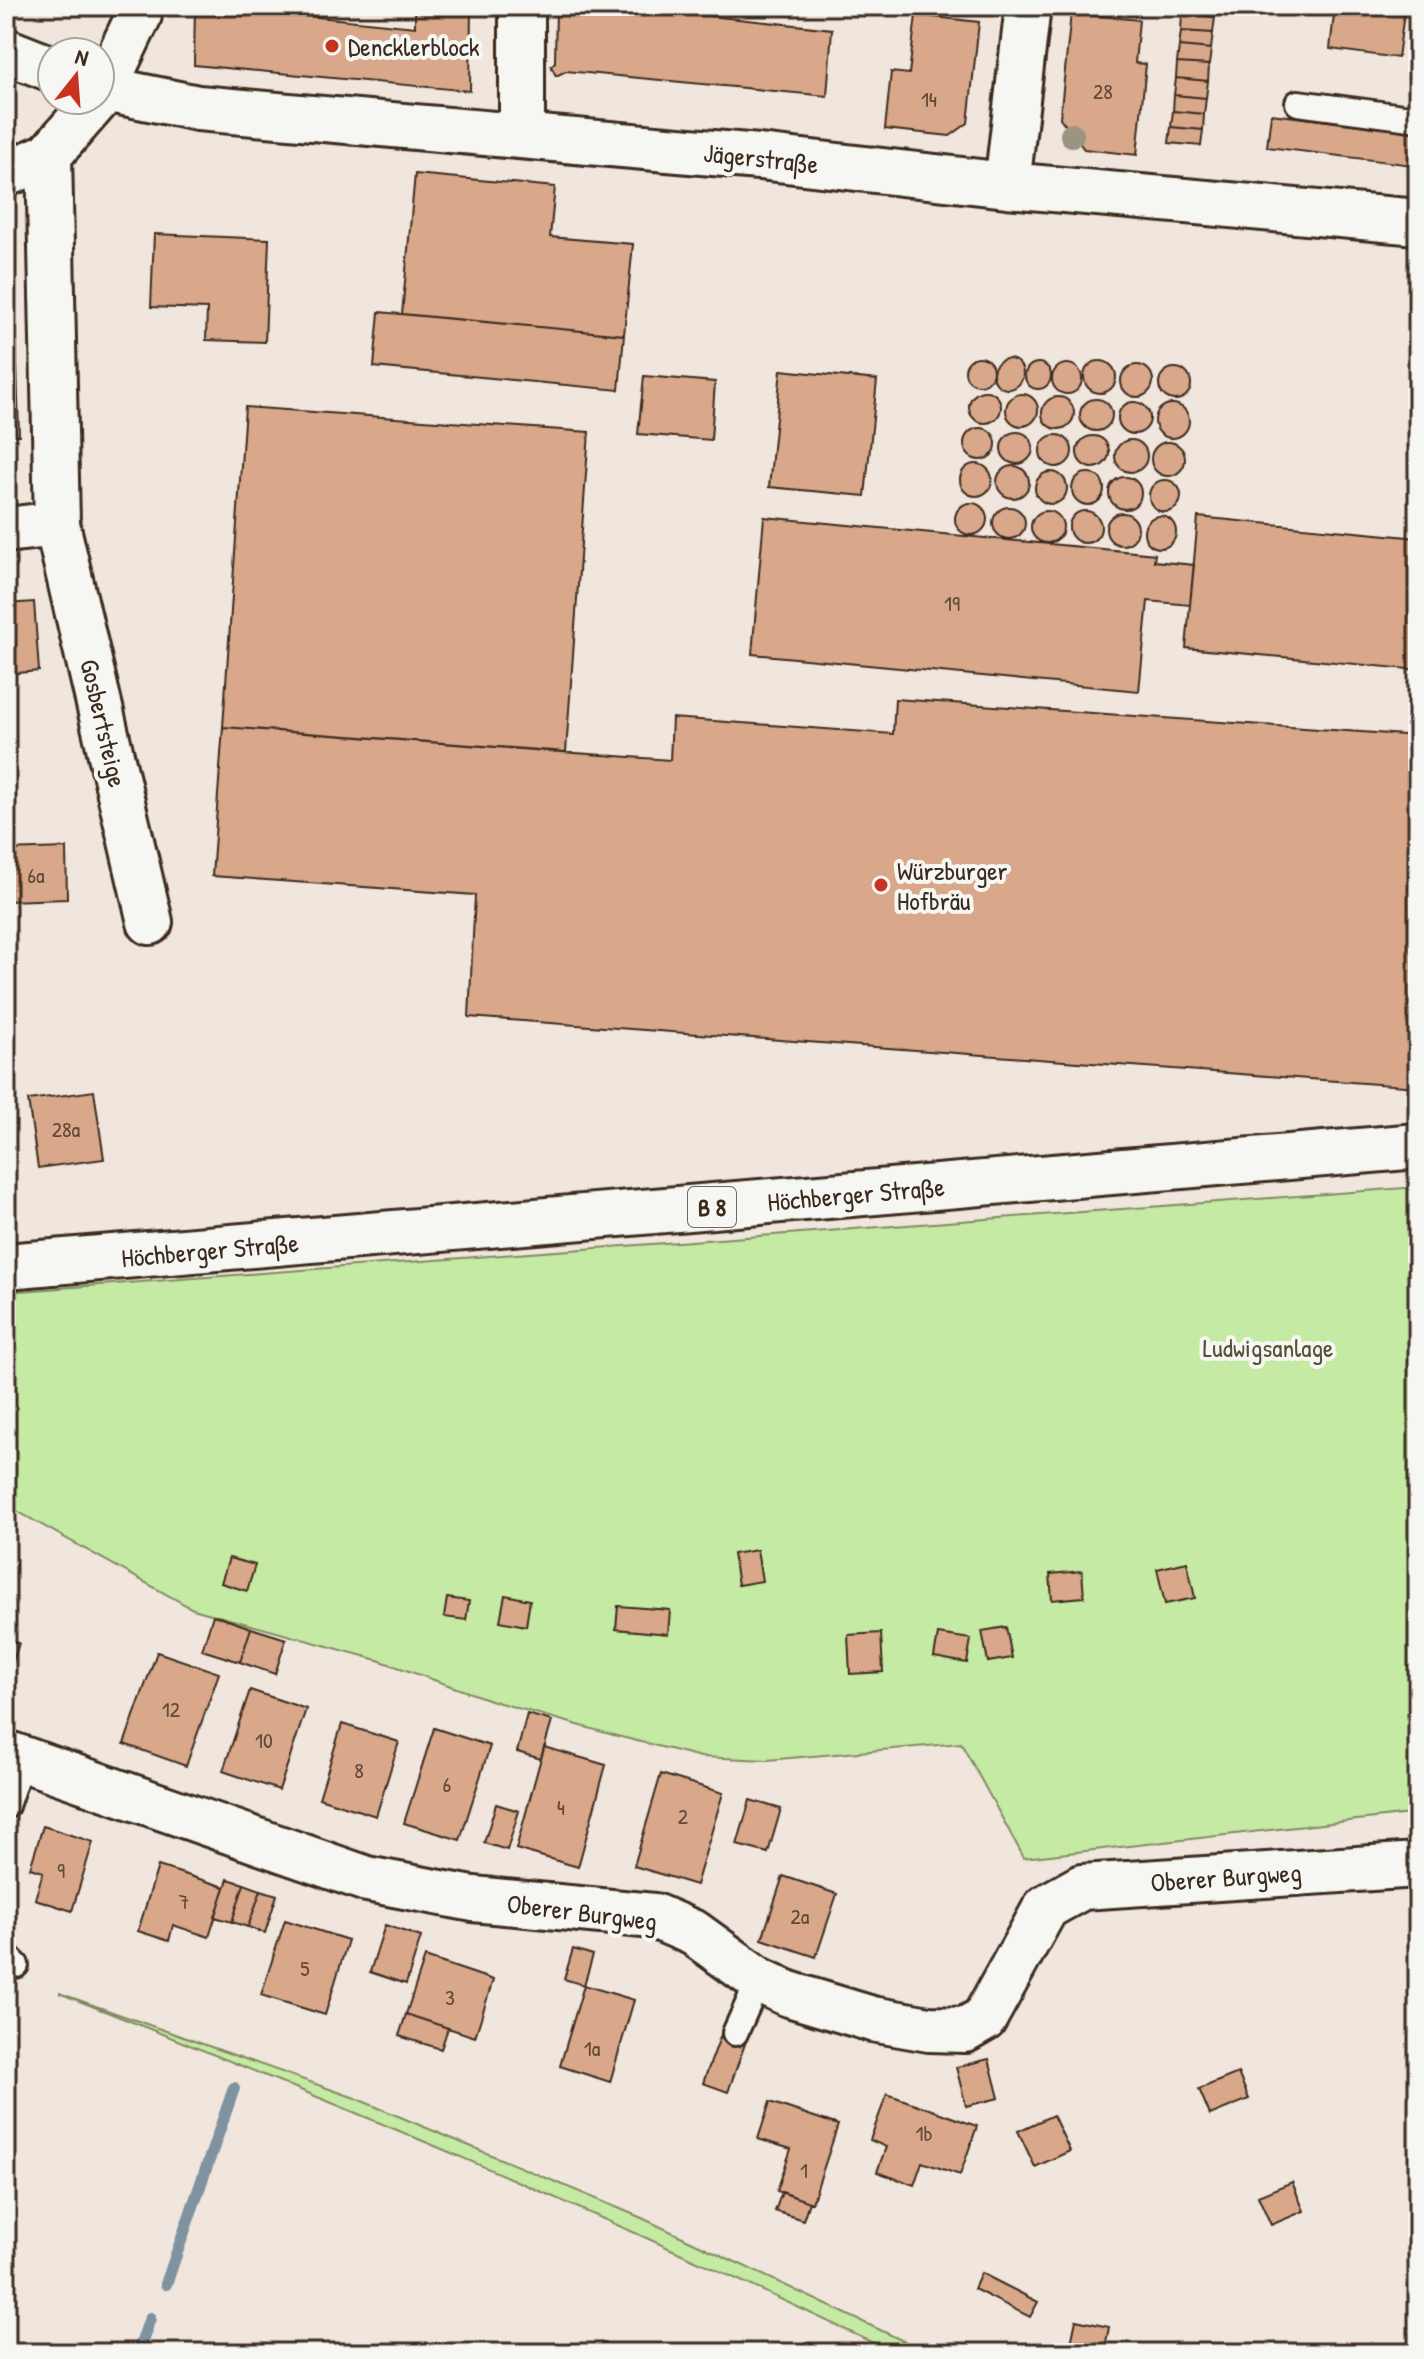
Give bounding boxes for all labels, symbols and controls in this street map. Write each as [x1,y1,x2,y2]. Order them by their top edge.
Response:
place label: Dencklerblock [348,29,480,64]
north arrow [36,36,116,116]
marker: Dencklerblock [323,37,341,55]
text: N [72,41,92,73]
house number: 28 [1093,76,1113,106]
house number: 14 [921,84,937,114]
street label: Jägerstraße [702,135,820,181]
house number: 19 [944,588,960,618]
street label: Gosbertsteige [72,656,136,790]
place label: Würzburger Hofbräu [897,853,1008,918]
house number: 6a [27,860,45,890]
marker: Würzburger Hofbräu [872,876,890,894]
house number: 28a [52,1114,81,1144]
street label: Höchberger Straße [766,1169,946,1219]
road number: B 8 [688,1187,736,1227]
street label: Höchberger Straße [120,1225,300,1275]
park label: Ludwigsanlage [1203,1330,1333,1365]
house number: 12 [162,1694,181,1724]
house number: 10 [255,1725,273,1755]
house number: 8 [354,1755,364,1785]
house number: 6 [443,1769,452,1799]
house number: 4 [557,1792,565,1822]
house number: 2 [678,1801,689,1831]
street label: Oberer Burgweg [1149,1854,1303,1900]
house number: 9 [57,1855,65,1885]
street label: Oberer Burgweg [505,1885,659,1939]
house number: 7 [179,1886,189,1916]
house number: 2a [791,1901,810,1931]
house number: 5 [300,1953,310,1983]
house number: 3 [445,1982,455,2012]
house number: 1a [584,2033,601,2063]
house number: 1b [915,2118,933,2148]
house number: 1 [800,2155,808,2185]

